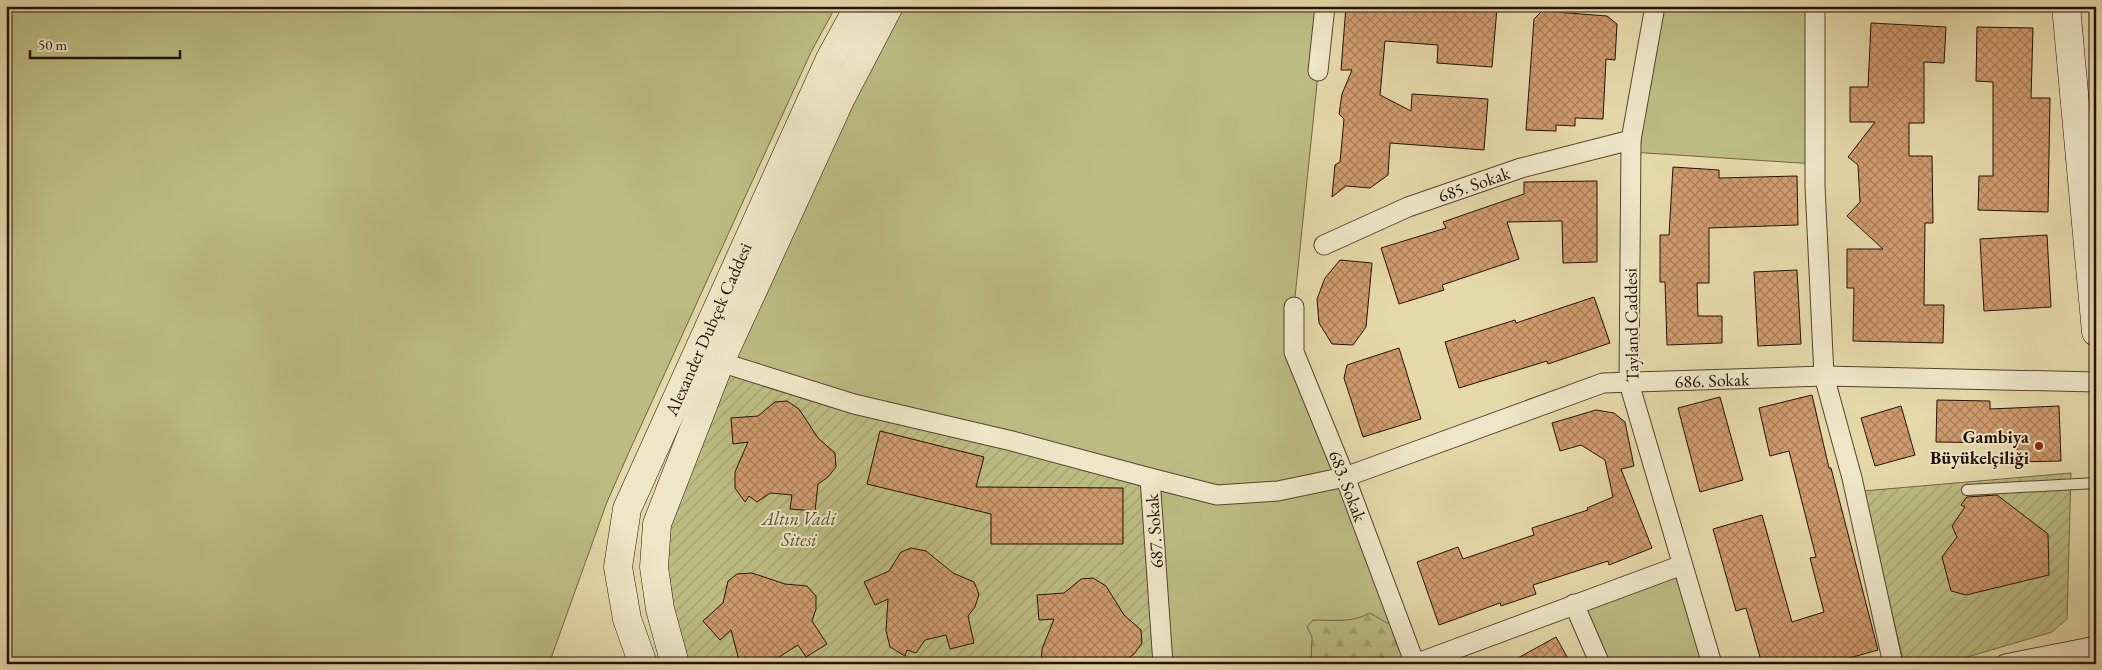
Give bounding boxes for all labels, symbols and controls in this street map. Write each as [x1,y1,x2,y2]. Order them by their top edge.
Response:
scale bar [30,28,180,60]
text: 50 m [38,35,67,54]
street label: 685. Sokak [1435,161,1514,207]
street label: Alexander Dubçek Caddesi [659,238,757,420]
street label: Tayland Caddesi [1618,267,1643,382]
street label: 686. Sokak [1674,367,1750,393]
place label: Gambiya Büyükelçiliği [1930,425,2030,469]
marker: Gambiya Büyükelçiliği [2033,440,2045,452]
street label: 683. Sokak [1324,447,1372,526]
street label: 687. Sokak [1140,492,1168,569]
park label: Altın Vadi Sitesi [760,507,836,551]

